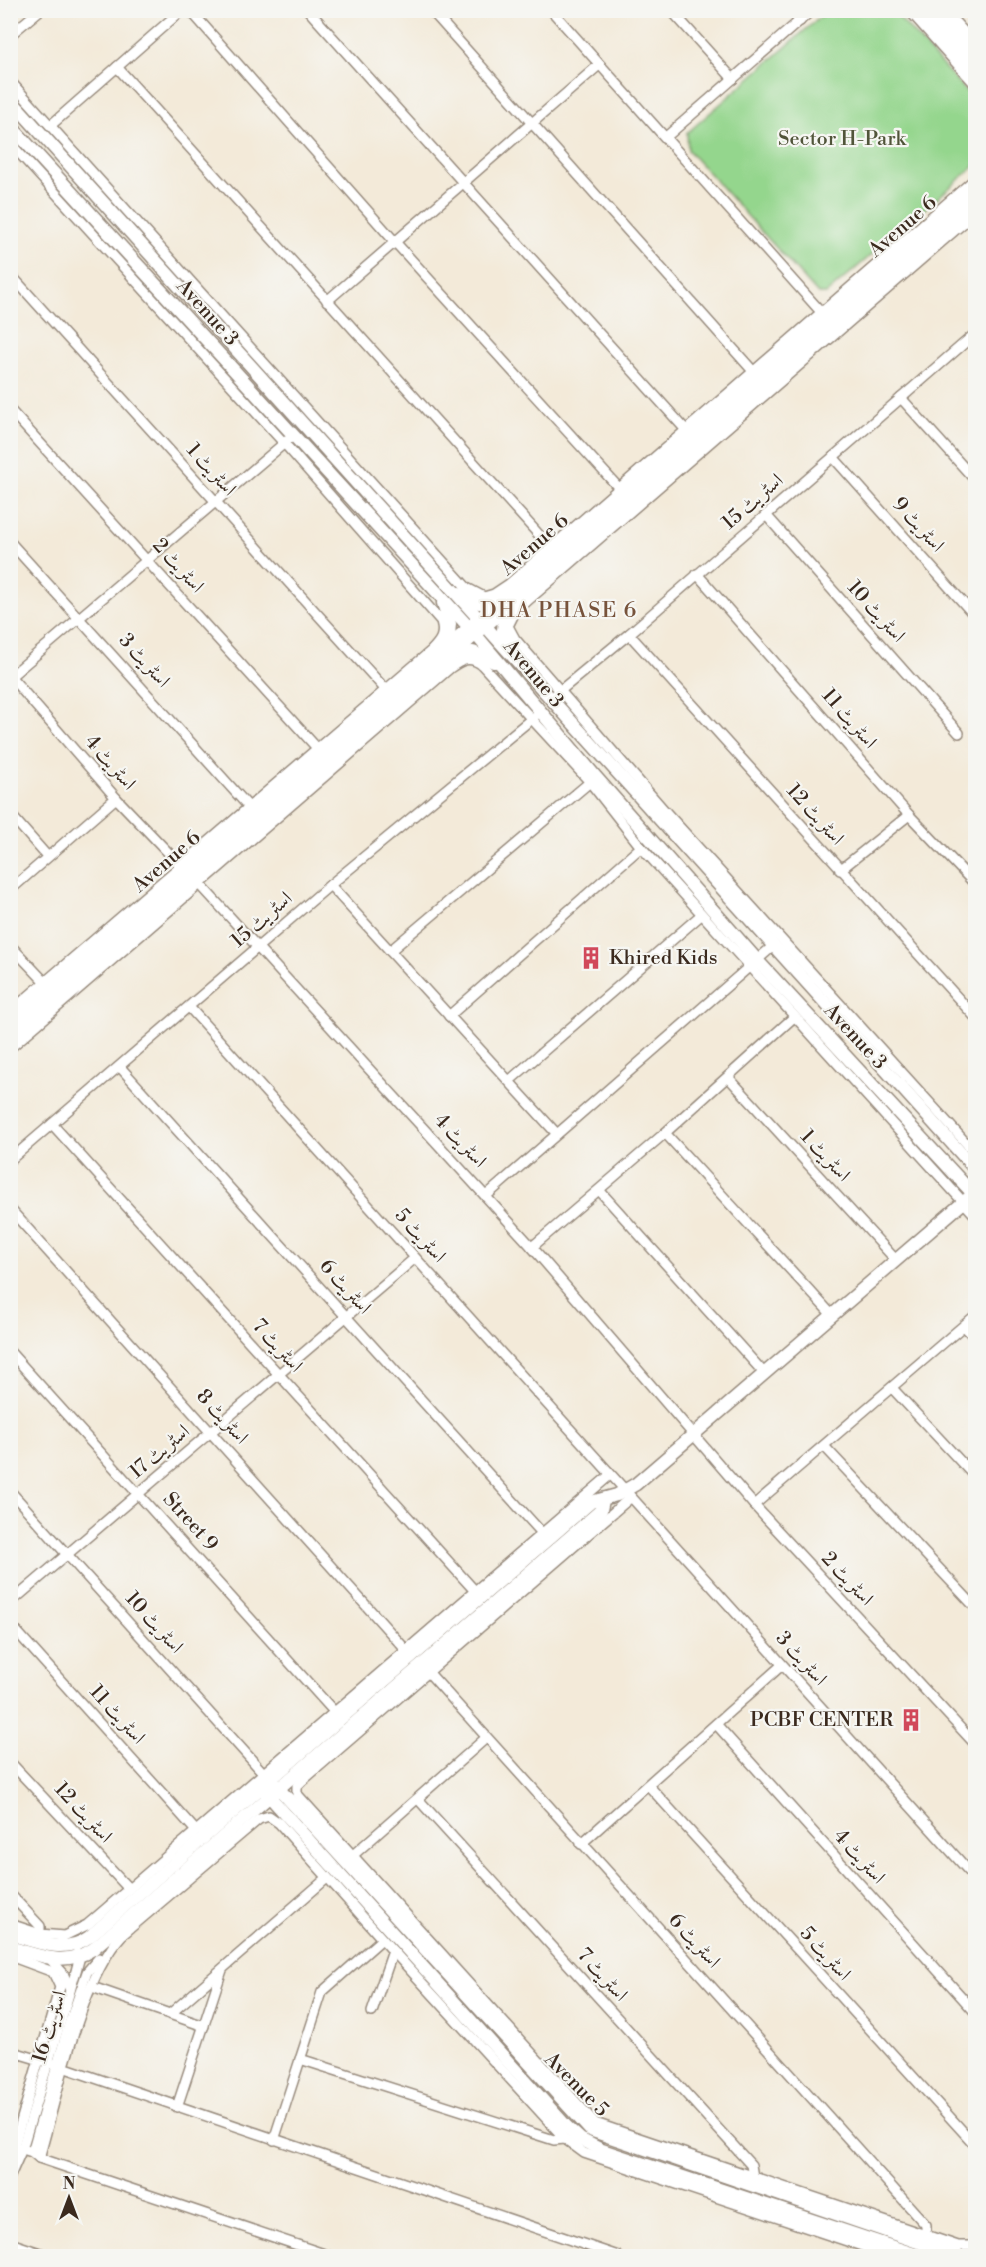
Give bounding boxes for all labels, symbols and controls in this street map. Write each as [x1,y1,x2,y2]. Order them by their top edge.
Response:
park label: Sector H-Park [778,127,908,152]
street label: Avenue 6 [863,191,942,264]
street label: Avenue 3 [170,274,243,351]
street label: اسٹریٹ 1 [181,438,241,502]
street label: اسٹریٹ 15 [717,468,789,536]
street label: اسٹریٹ 9 [887,492,949,558]
street label: Avenue 6 [495,509,574,582]
street label: اسٹریٹ 2 [147,533,209,599]
street label: اسٹریٹ 10 [842,576,910,648]
district label: DHA PHASE 6 [480,598,638,624]
street label: اسٹریٹ 3 [113,629,175,693]
street label: Avenue 3 [497,634,569,713]
street label: اسٹریٹ 11 [816,684,882,754]
street label: اسٹریٹ 4 [79,730,141,796]
street label: اسٹریٹ 12 [781,779,849,851]
street label: Avenue 6 [127,826,206,899]
street label: اسٹریٹ 15 [226,886,298,954]
building icon: Khired Kids [578,945,604,971]
place label: Khired Kids [609,946,717,971]
street label: Avenue 3 [818,998,892,1075]
street label: اسٹریٹ 4 [428,1108,492,1174]
street label: اسٹریٹ 1 [795,1125,855,1187]
street label: اسٹریٹ 5 [389,1204,451,1268]
street label: اسٹریٹ 6 [314,1254,376,1320]
street label: اسٹریٹ 7 [246,1314,308,1378]
street label: اسٹریٹ 8 [191,1384,253,1450]
street label: اسٹریٹ 17 [125,1419,195,1485]
street label: Street 9 [157,1487,223,1557]
street label: اسٹریٹ 2 [816,1547,878,1611]
street label: اسٹریٹ 10 [120,1587,188,1659]
street label: اسٹریٹ 3 [770,1627,832,1691]
street label: اسٹریٹ 11 [84,1680,150,1750]
building icon: PCBF CENTER [898,1707,924,1733]
place label: PCBF CENTER [750,1708,894,1733]
street label: اسٹریٹ 12 [49,1777,117,1849]
street label: اسٹریٹ 4 [828,1824,890,1890]
street label: اسٹریٹ 6 [663,1908,725,1974]
street label: اسٹریٹ 5 [794,1922,856,1986]
street label: اسٹریٹ 7 [571,1943,633,2007]
street label: اسٹریٹ 16 [27,1988,73,2066]
street label: Avenue 5 [538,2047,613,2122]
north arrow [39,2168,99,2228]
text: N [63,2174,76,2194]

